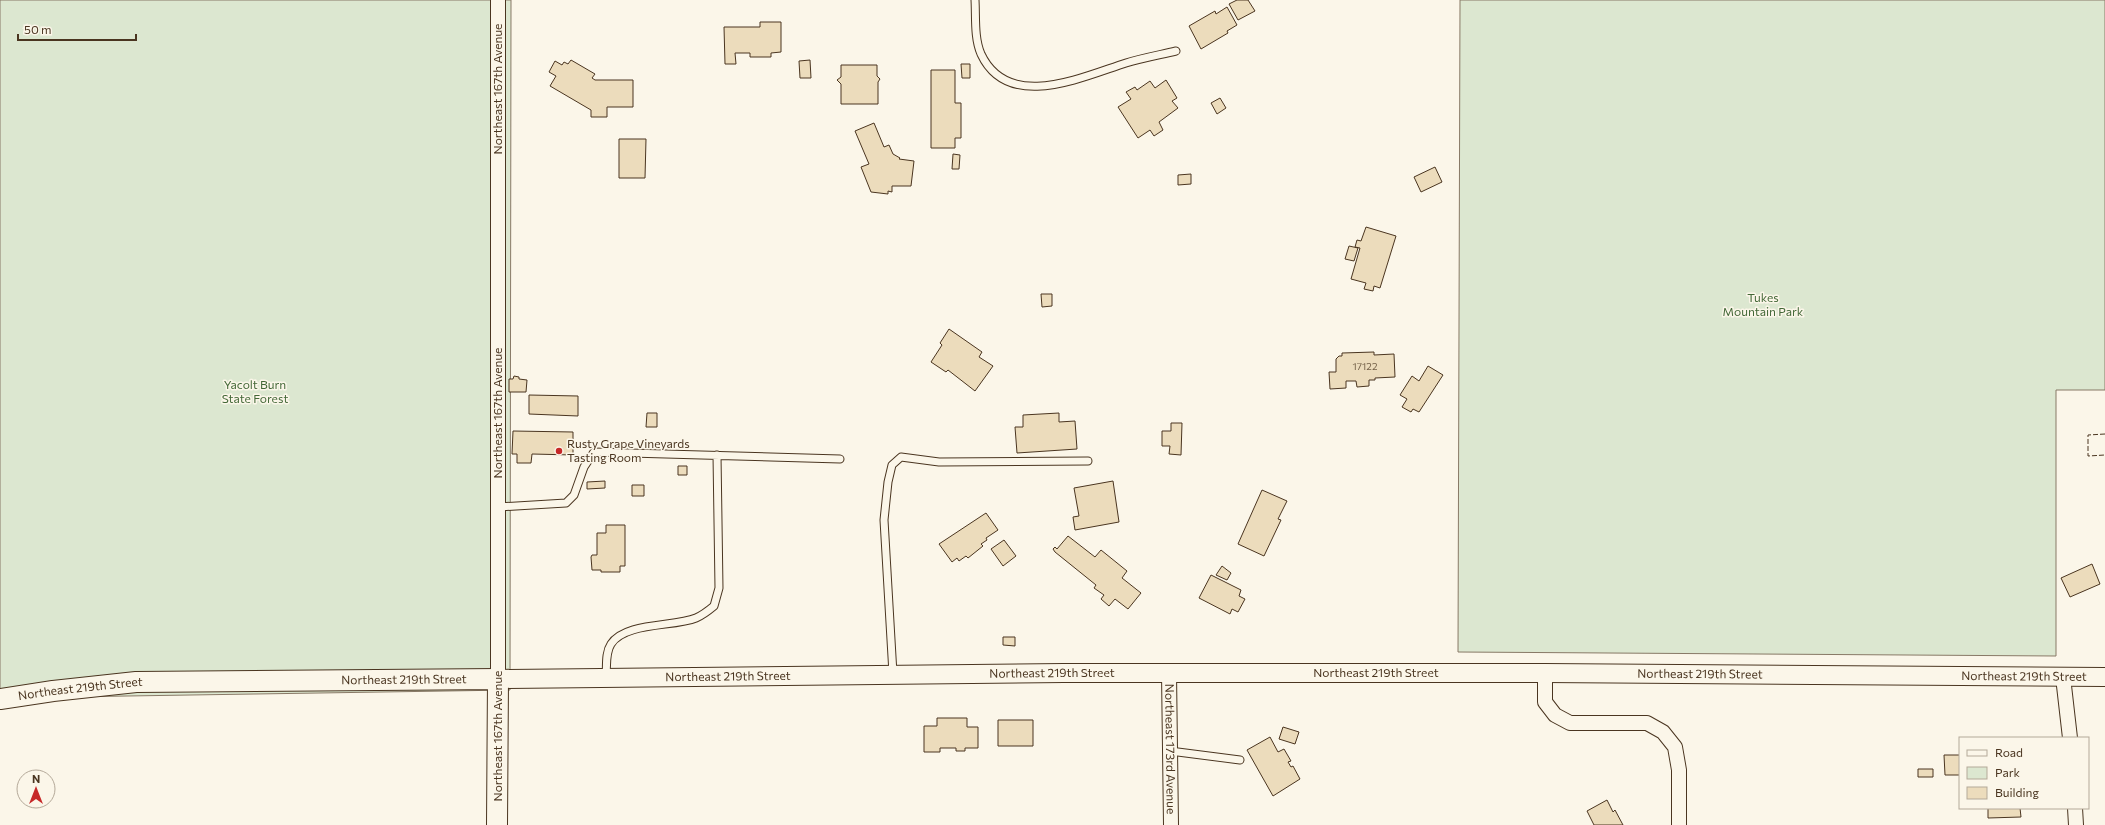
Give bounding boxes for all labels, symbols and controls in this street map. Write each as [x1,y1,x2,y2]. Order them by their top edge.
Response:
scale bar [18,16,136,42]
text: 50 m [24,22,52,36]
street label: Northeast 167th Avenue [490,24,504,154]
park label: Tukes Mountain Park [1723,290,1804,318]
street label: Northeast 167th Avenue [490,348,504,478]
house number: 17122 [1353,360,1378,372]
park label: Yacolt Burn State Forest [222,377,288,405]
place label: Rusty Grape Vineyards Tasting Room [567,436,690,464]
marker: Rusty Grape Vineyards Tasting Room [554,446,564,456]
street label: Northeast 219th Street [989,665,1115,680]
street label: Northeast 219th Street [1313,665,1439,679]
street label: Northeast 219th Street [1637,666,1763,681]
street label: Northeast 219th Street [665,668,791,683]
street label: Northeast 219th Street [1961,668,2087,683]
street label: Northeast 219th Street [341,671,467,686]
street label: Northeast 167th Avenue [490,671,504,801]
street label: Northeast 219th Street [17,674,143,702]
street label: Northeast 173rd Avenue [1163,684,1179,814]
legend [1959,737,2089,809]
text: Road [1995,745,2023,759]
text: Park [1995,765,2021,779]
north arrow [16,769,56,809]
text: N [32,772,40,785]
text: Building [1995,785,2039,799]

